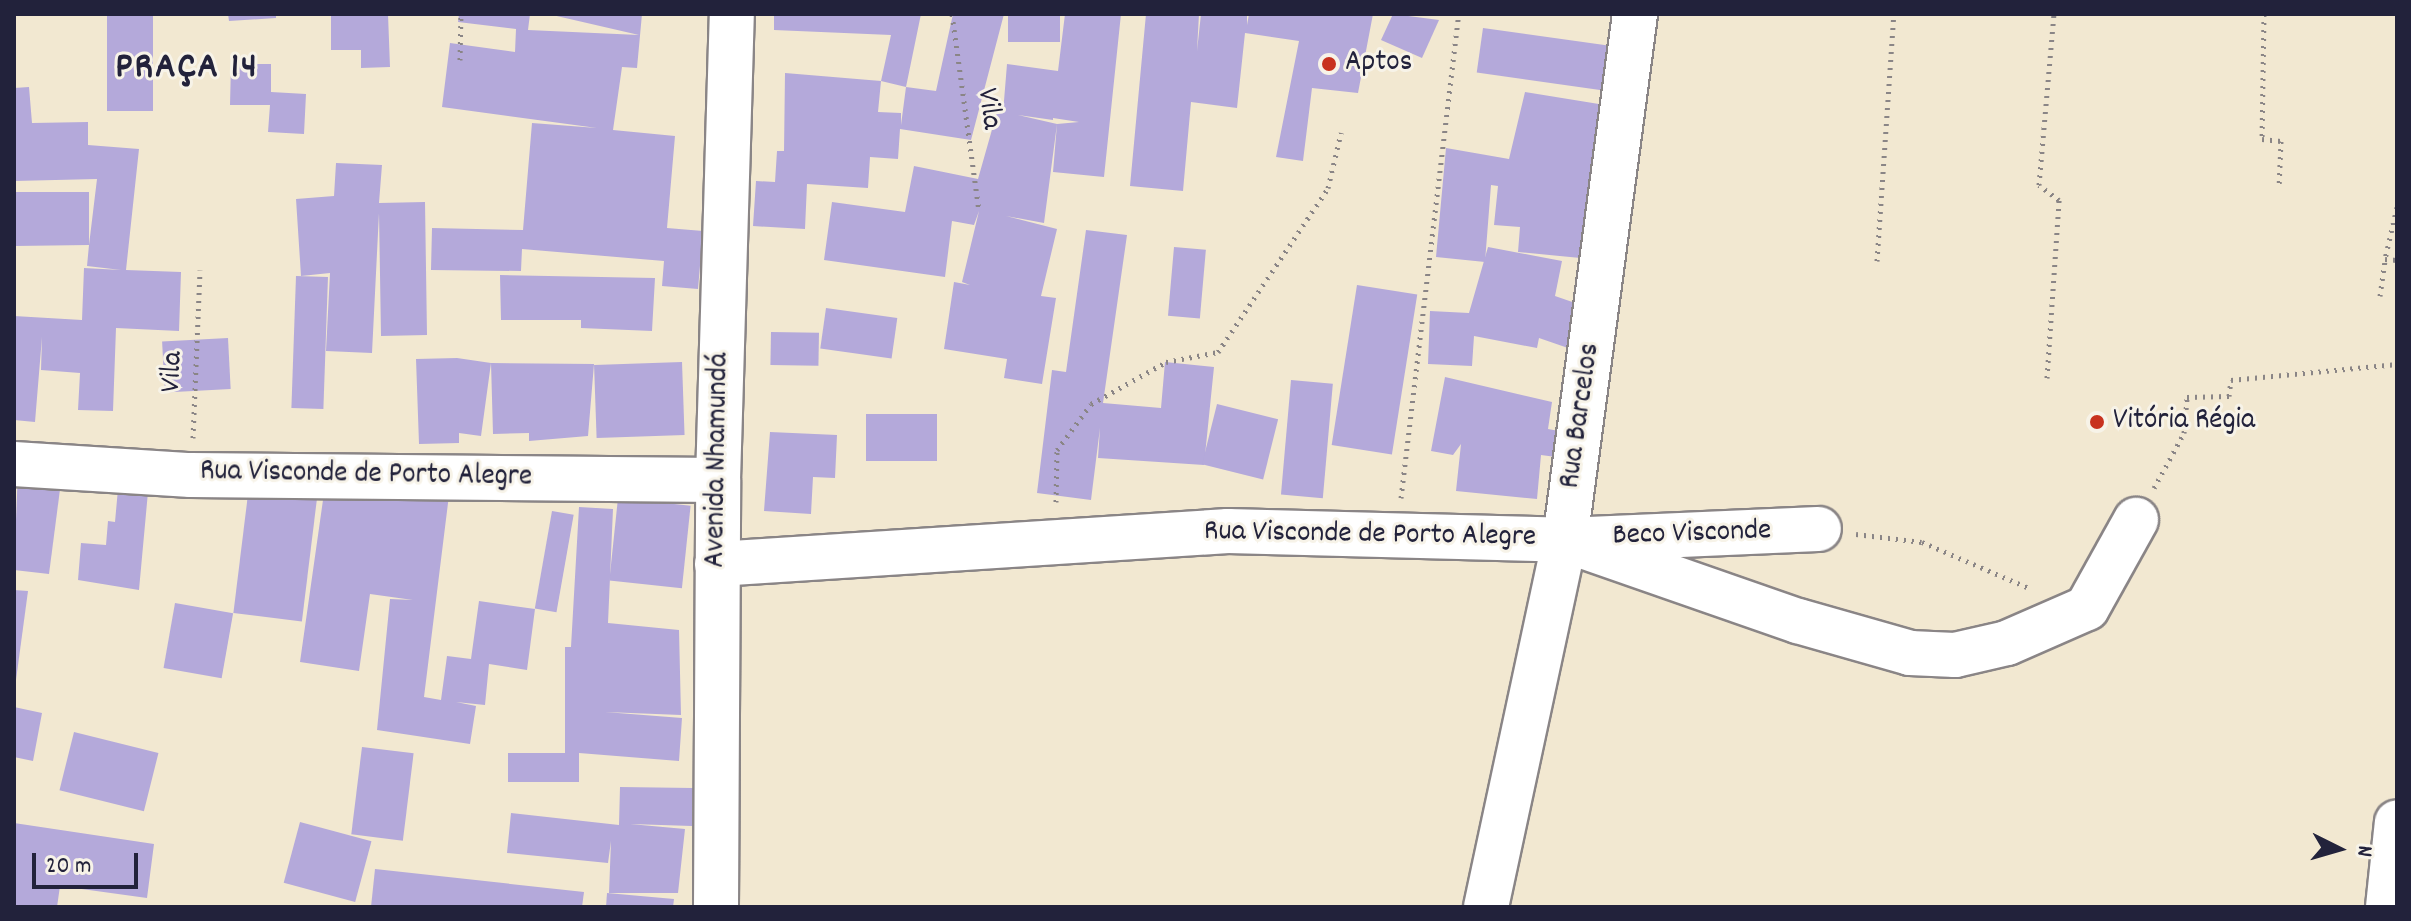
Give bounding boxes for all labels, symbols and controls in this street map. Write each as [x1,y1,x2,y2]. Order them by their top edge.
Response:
district label: PRAÇA 14 [115,46,259,92]
place label: Aptos [1345,46,1412,82]
marker: Aptos [1320,55,1338,73]
street label: Vila [966,86,1008,132]
street label: Rua Barcelos [1554,341,1610,491]
street label: Vila [155,351,193,393]
street label: Avenida Nhamundá [699,352,739,568]
place label: Vitória Régia [2113,404,2255,440]
marker: Vitória Régia [2088,413,2106,431]
street label: Rua Visconde de Porto Alegre [200,455,532,497]
street label: Beco Visconde [1612,514,1772,556]
street label: Rua Visconde de Porto Alegre [1204,515,1536,557]
north arrow [2299,809,2379,889]
scale bar [36,837,142,887]
text: N [2347,844,2379,858]
text: 20 m [46,850,92,884]

